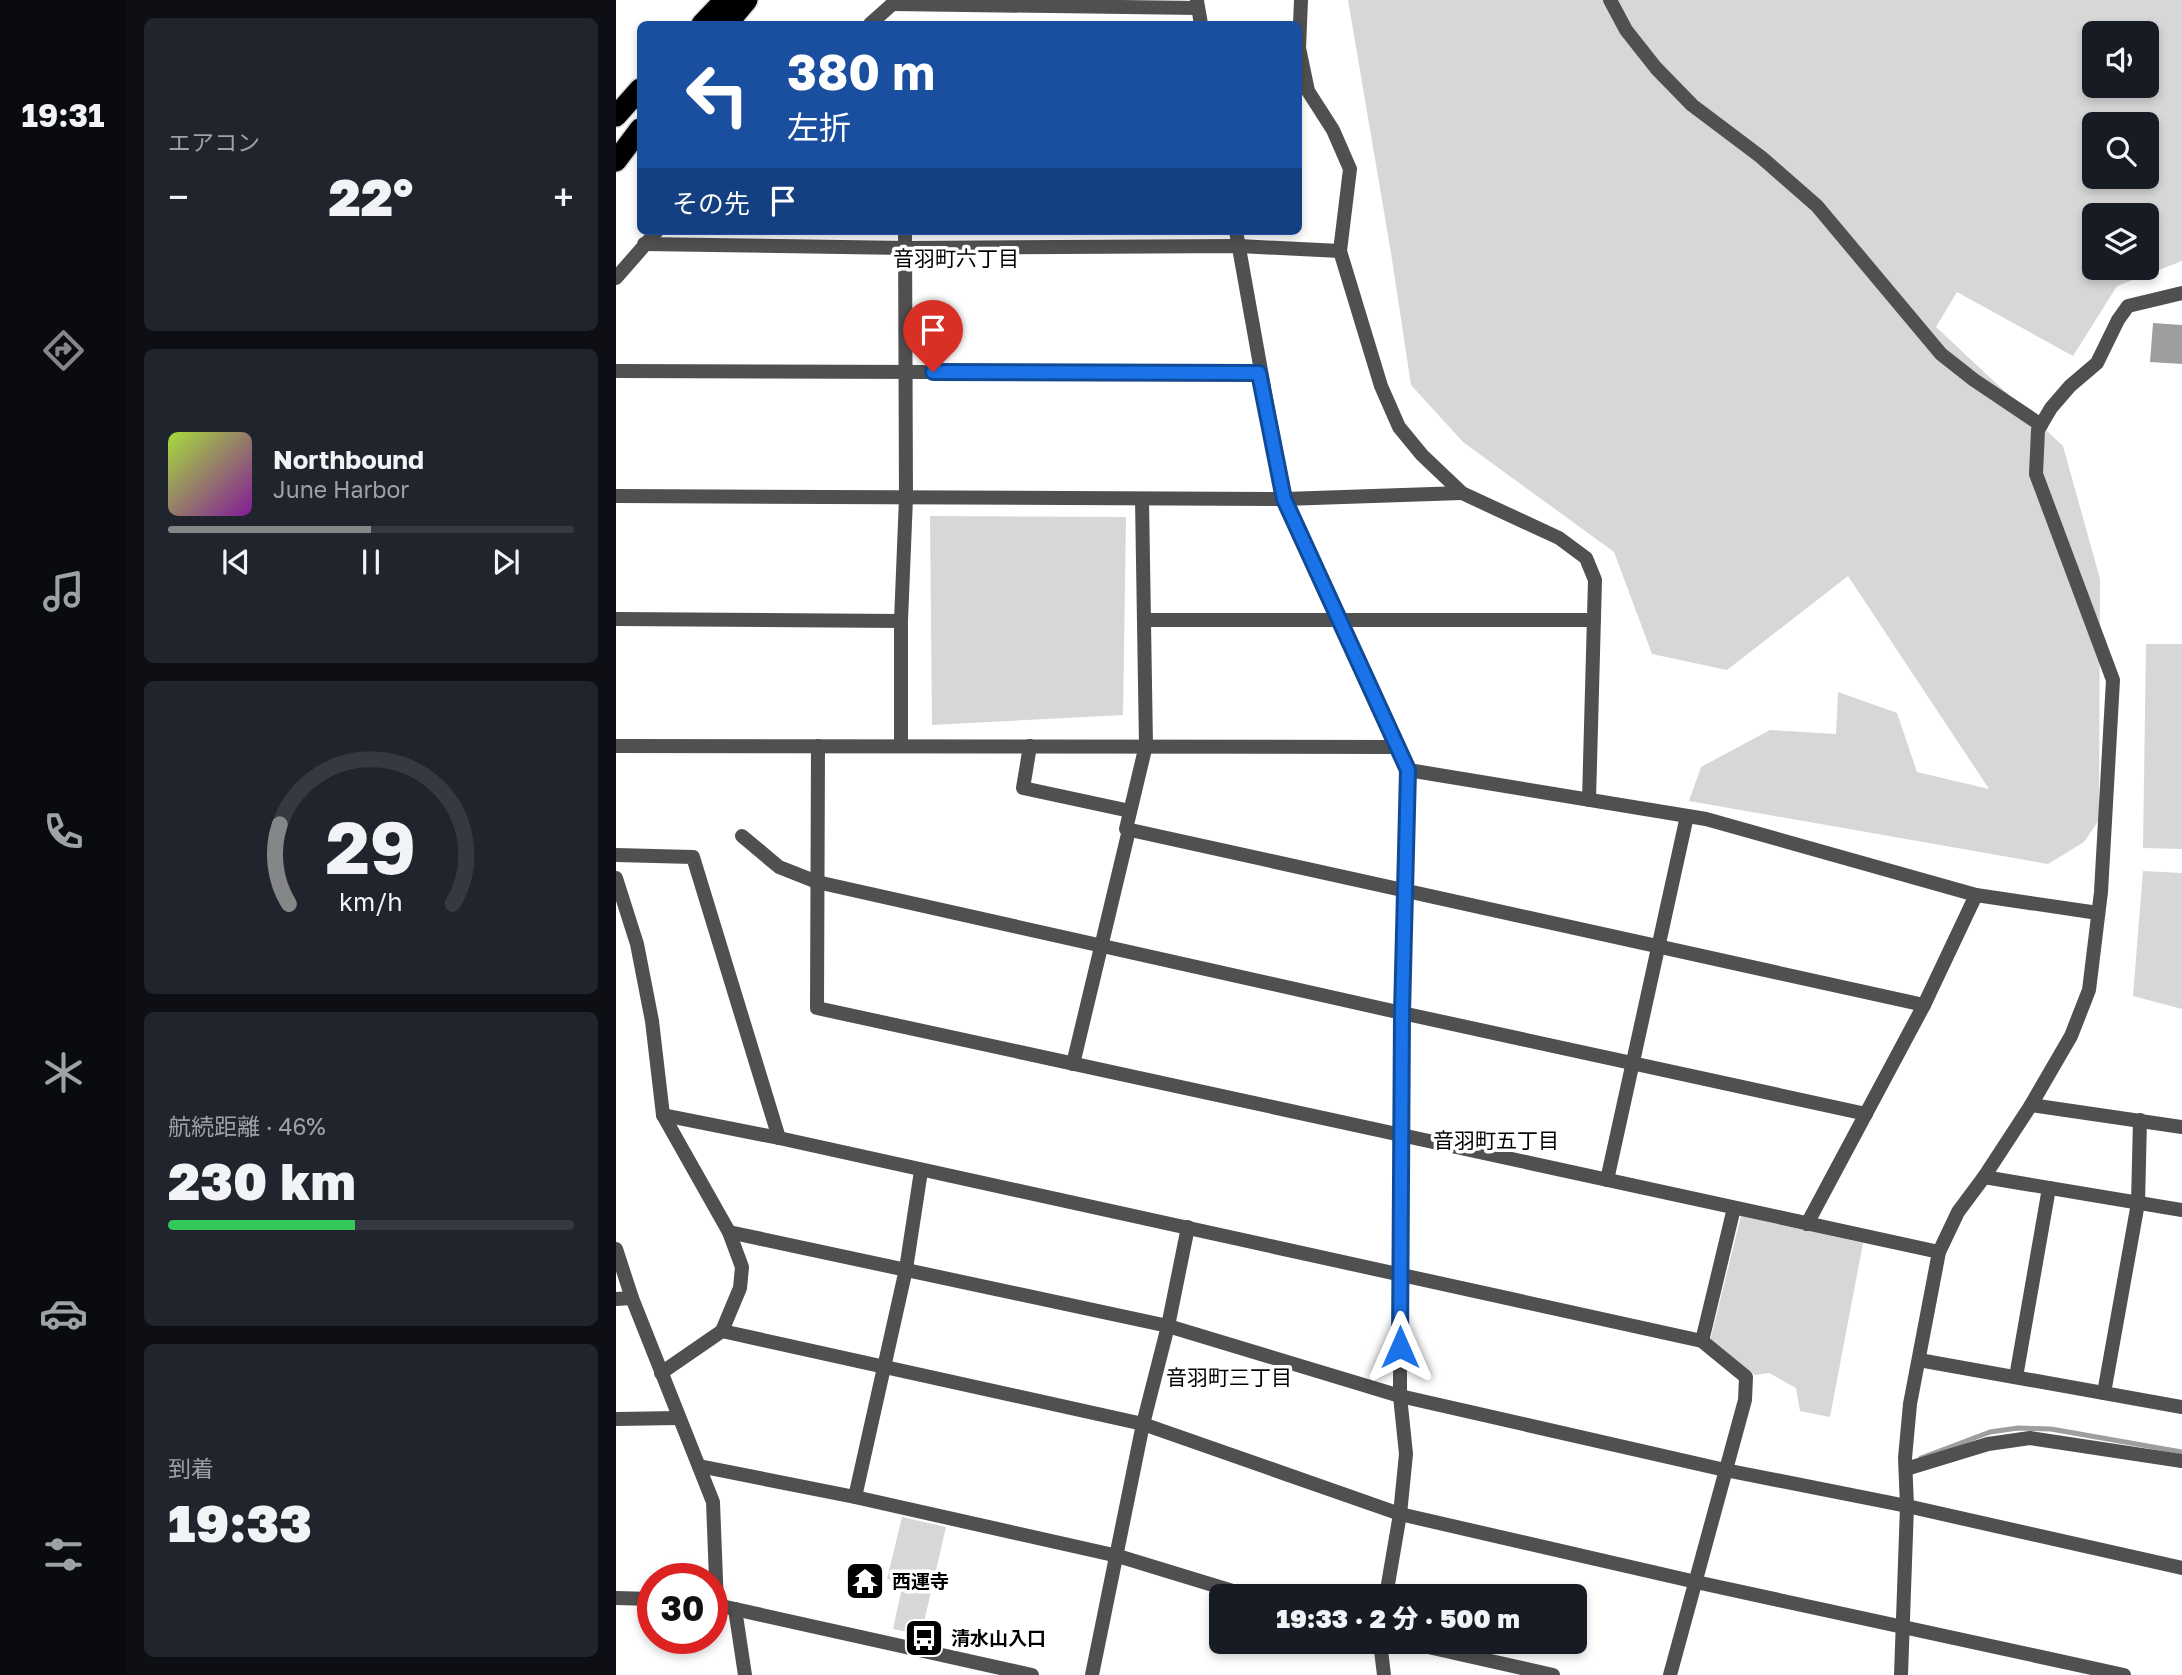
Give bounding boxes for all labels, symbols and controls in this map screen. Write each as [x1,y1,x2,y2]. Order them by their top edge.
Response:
map controls [2082,21,2159,280]
button: sound [2082,21,2159,98]
text: 380 m [787,42,935,101]
icon: left [672,49,763,140]
text: 19:31 [21,96,105,134]
text: 左折 [787,108,851,146]
button: search [2082,112,2159,189]
text: エアコン [168,128,260,156]
text: 22° [329,165,413,227]
text: − [168,174,189,219]
text: + [553,174,574,219]
icon: arrive [764,182,802,220]
text: その先 [672,188,750,219]
button: layers [2082,203,2159,280]
district label: 音羽町六丁目 [893,245,1019,271]
pin [903,300,963,372]
icon: arrive [914,311,952,349]
icon: directions [39,326,88,375]
text: Northbound [273,444,424,475]
text: June Harbor [273,475,409,503]
icon: previous [217,543,255,581]
icon: pause [352,543,390,581]
icon: next [487,543,525,581]
icon: music [39,567,88,616]
text: 29 [326,803,416,890]
icon: phone [39,807,88,856]
text: km/h [339,885,403,916]
icon: climate [39,1048,88,1097]
text: 航続距離 · 46% [168,1112,326,1140]
district label: 音羽町五丁目 [1433,1127,1559,1153]
text: 230 km [168,1149,356,1211]
icon: car [39,1289,88,1338]
position arrow [1363,1310,1437,1384]
district label: 音羽町三丁目 [1166,1364,1292,1390]
text: 到着 [168,1454,214,1482]
text: 19:33 [168,1491,312,1553]
icon: filters [39,1530,88,1579]
temple icon: 西運寺 [844,1560,886,1602]
speed limit sign: 30 [637,1563,728,1654]
place label: 西運寺 [892,1569,949,1592]
text: 19:33 · 2 分 · 500 m [1276,1603,1520,1634]
bus stop icon: 清水山入口 [903,1617,945,1659]
place label: 清水山入口 [951,1626,1046,1649]

